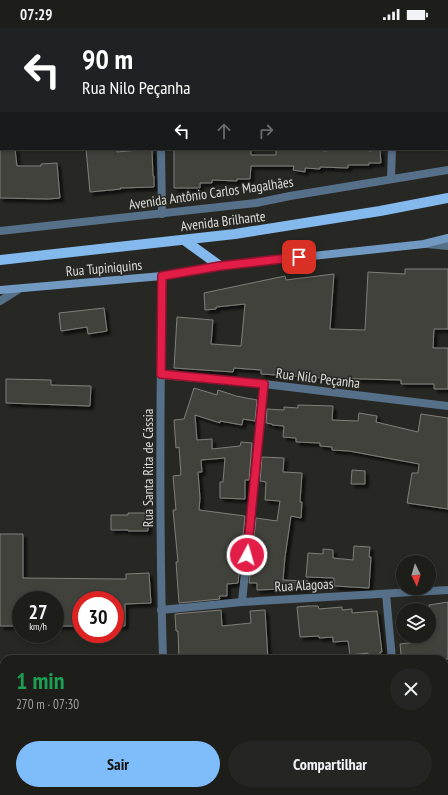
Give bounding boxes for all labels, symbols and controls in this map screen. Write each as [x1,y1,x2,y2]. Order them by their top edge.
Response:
text: 07:29 [20,5,52,24]
text: 90 m [82,40,133,77]
icon: left [16,44,68,96]
text: Rua Nilo Peçanha [82,76,190,99]
icon: left [171,120,193,142]
icon: ahead [213,120,235,142]
icon: right [255,120,277,142]
street label: Avenida Antônio Carlos Magalhães [128,173,295,213]
street label: Avenida Brilhante [180,207,267,235]
pin [282,240,316,274]
icon: arrive [288,246,310,268]
street label: Rua Tupiniquins [65,256,143,280]
street label: Rua Nilo Peçanha [275,364,361,392]
street label: Rua Santa Rita de Cássia [139,409,157,527]
position arrow [226,534,268,576]
north arrow [396,555,436,595]
map controls [396,555,436,643]
street label: Rua Alagoas [274,574,334,596]
speed limit sign: 30 [72,591,124,643]
text: 27 [28,599,48,625]
button: layers [396,603,436,643]
text: km/h [29,620,47,633]
text: 1 min [16,665,64,696]
button: close [390,668,432,710]
text: 270 m · 07:30 [16,696,79,713]
button: Sair [16,741,220,787]
button: Compartilhar [228,741,432,787]

